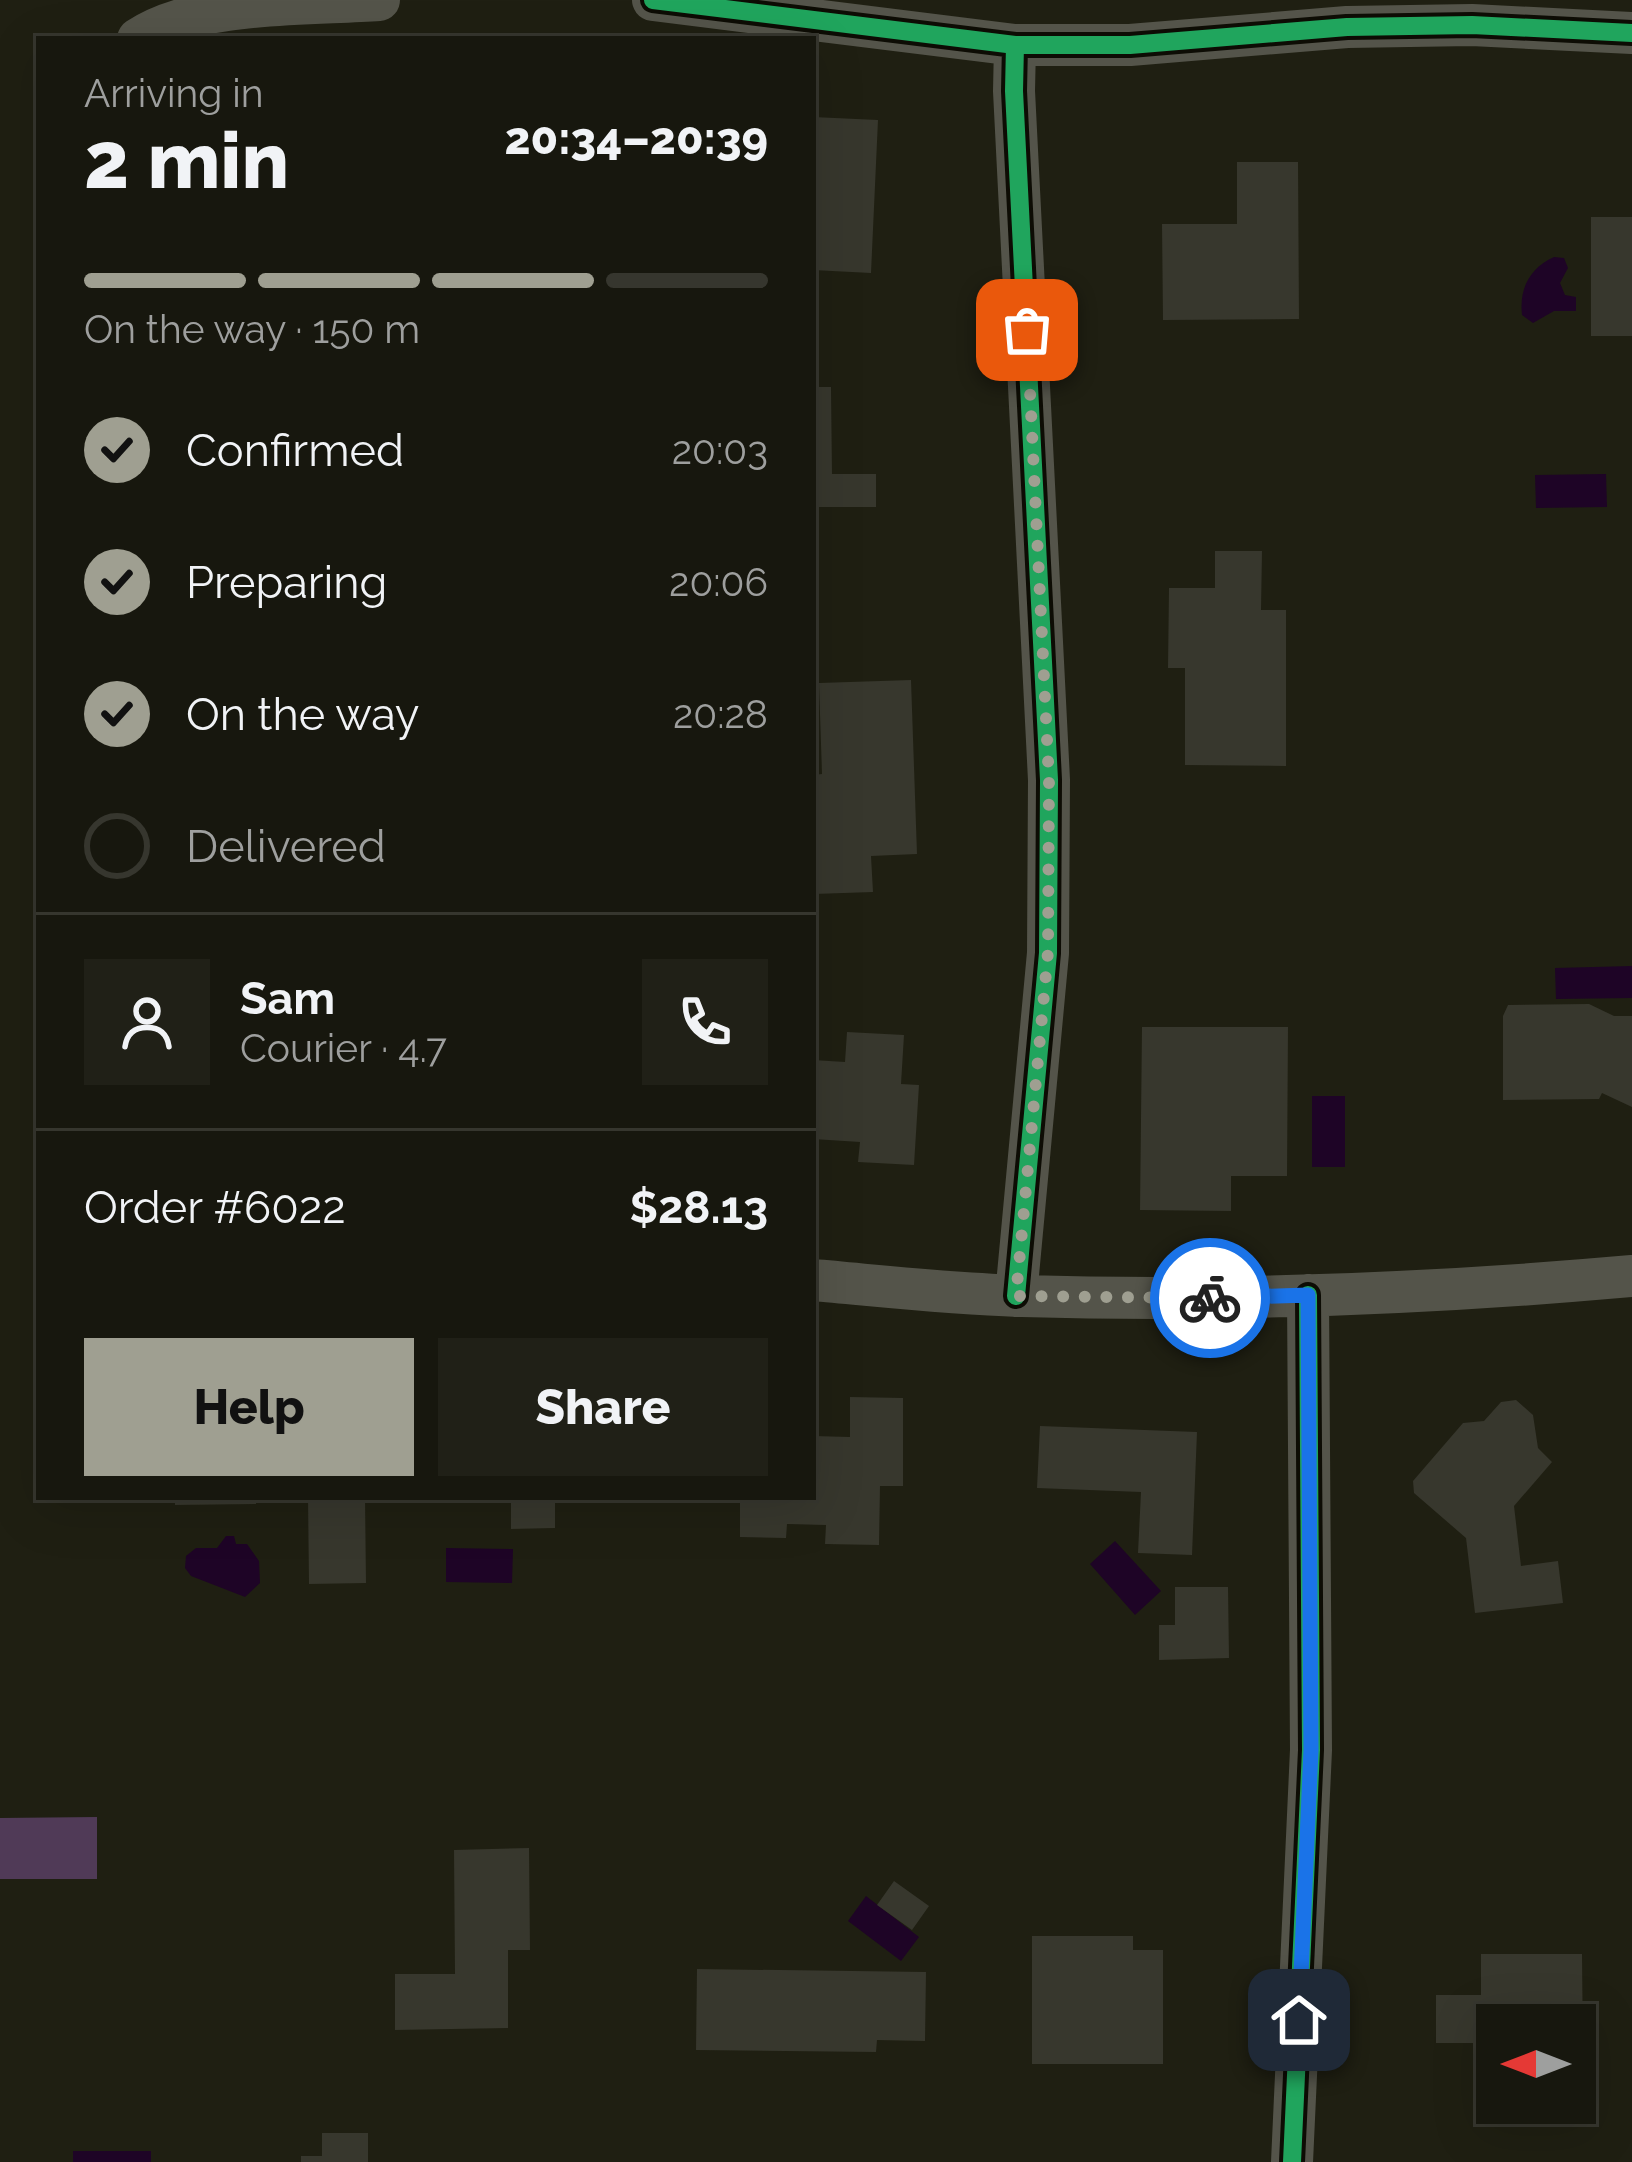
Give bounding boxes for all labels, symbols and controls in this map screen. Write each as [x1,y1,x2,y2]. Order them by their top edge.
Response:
text: Arriving in [84,70,264,116]
text: 20:34–20:39 [504,112,768,165]
text: 2 min [84,115,289,206]
pin [976,279,1078,381]
icon: bag [994,297,1060,363]
text: On the way · 150 m [84,306,420,352]
icon: check [84,417,150,483]
text: Confirmed [186,424,404,477]
text: 20:03 [672,427,768,473]
icon: check [84,549,150,615]
text: Preparing [186,556,387,609]
text: 20:06 [669,559,768,605]
icon: check [84,681,150,747]
text: On the way [186,688,420,741]
text: 20:28 [673,691,768,737]
text: Delivered [186,820,386,873]
button: person [84,959,210,1085]
button: phone [642,959,768,1085]
text: Sam [240,972,335,1025]
text: Courier · 4.7 [240,1025,447,1071]
text: Order #6022 [84,1181,346,1234]
text: $28.13 [629,1181,768,1234]
courier [1150,1238,1270,1358]
icon: bike [1177,1265,1243,1331]
button: Help [84,1338,414,1476]
button: Share [438,1338,768,1476]
pin [1248,1969,1350,2071]
icon: home [1266,1987,1332,2053]
north arrow [1476,2004,1596,2124]
map controls [1476,2004,1596,2124]

